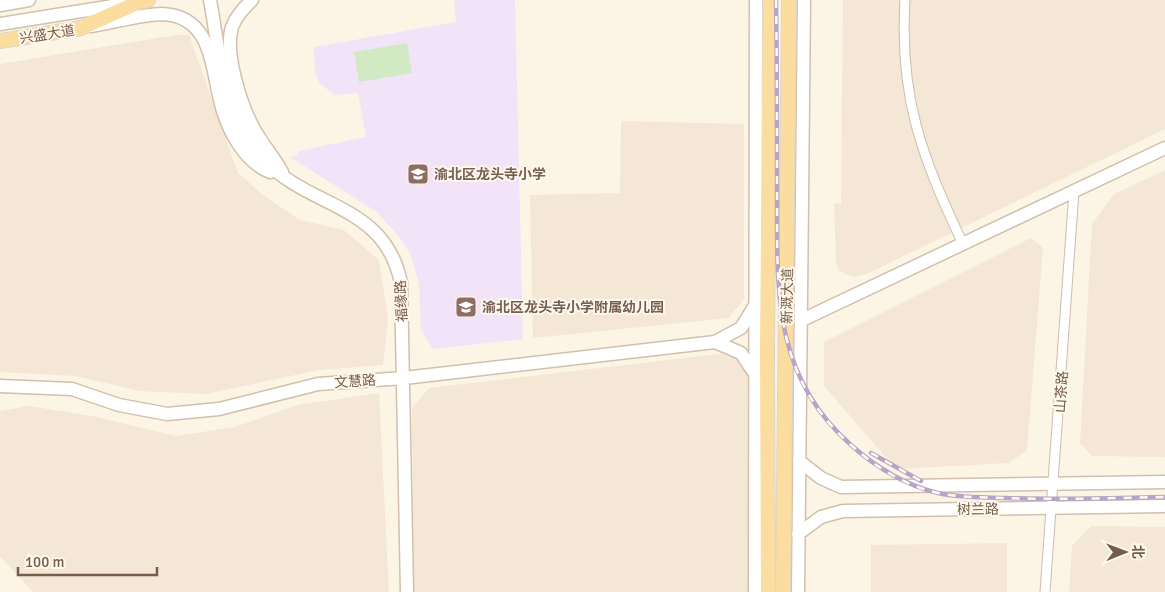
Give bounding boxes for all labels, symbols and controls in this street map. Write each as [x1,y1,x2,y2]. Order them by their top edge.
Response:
street label: 兴盛大道 [18,22,76,47]
school or university icon: 渝北区龙头寺小学 [406,162,430,186]
place label: 渝北区龙头寺小学 [434,166,546,183]
street label: 新溉大道 [779,268,796,324]
street label: 福缘路 [392,280,411,322]
school or university icon: 渝北区龙头寺小学附属幼儿园 [454,295,478,319]
place label: 渝北区龙头寺小学附属幼儿园 [482,299,664,316]
street label: 山茶路 [1052,370,1071,414]
street label: 文慧路 [333,372,377,391]
street label: 树兰路 [957,501,999,518]
north arrow [1100,527,1150,577]
scale bar [18,544,156,576]
text: 北 [1129,545,1146,559]
text: 100 m [25,553,65,571]

